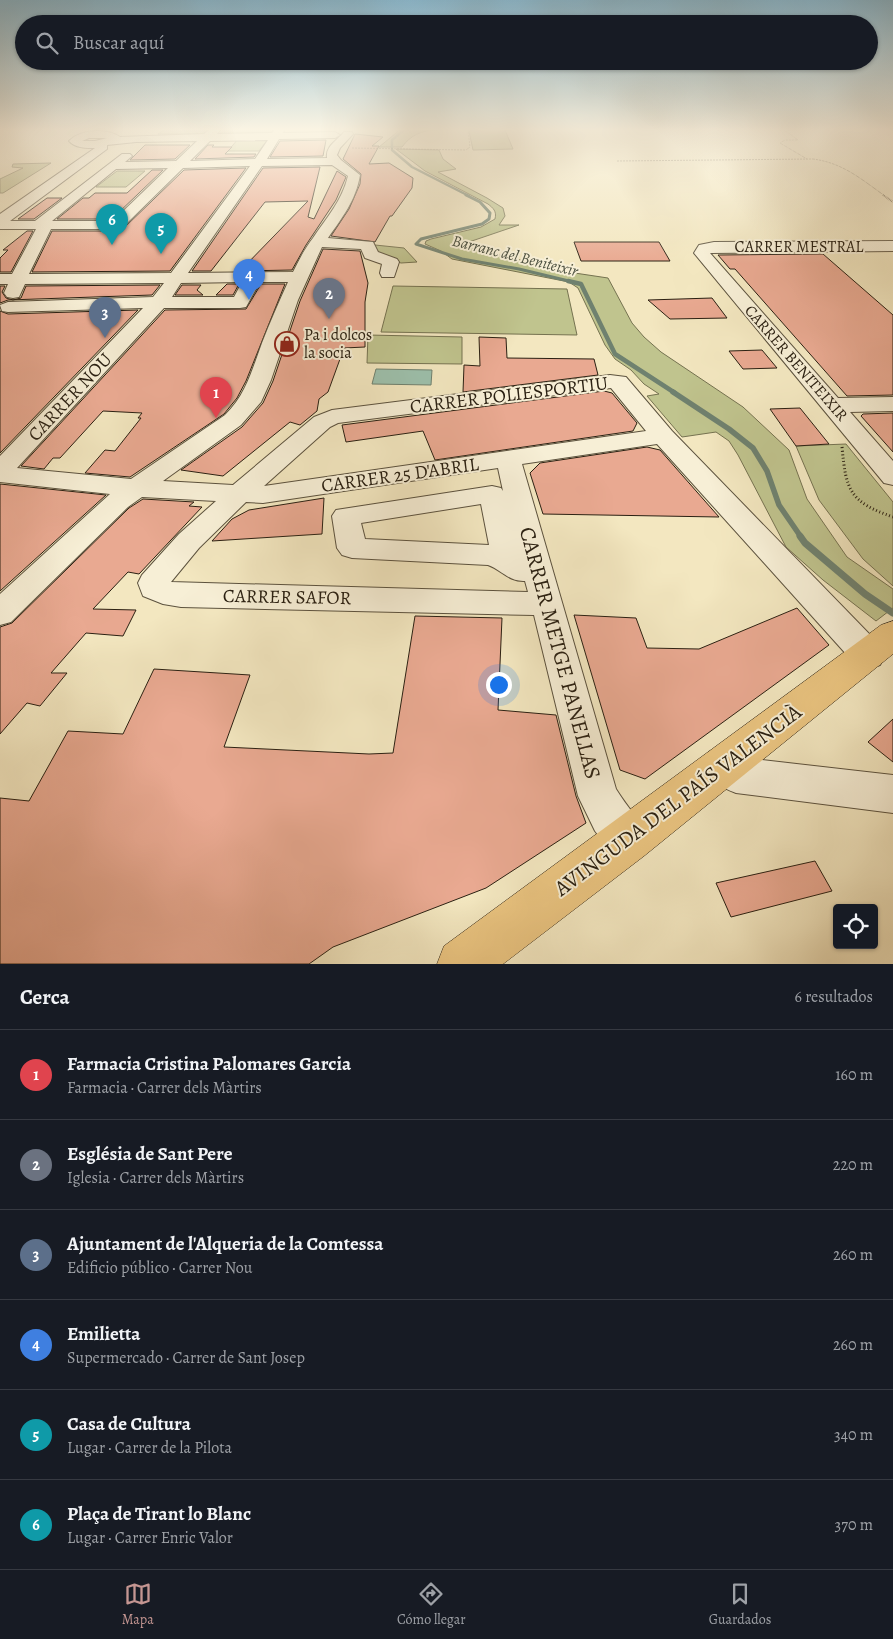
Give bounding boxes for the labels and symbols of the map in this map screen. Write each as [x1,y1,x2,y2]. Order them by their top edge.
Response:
pin: 6 [96,204,128,245]
pin: 5 [145,213,177,254]
water label: Barranc del Beniteixir [450,230,581,282]
street label: CARRER MESTRAL [735,236,864,258]
pin: 4 [233,259,265,300]
pin: 2 [313,278,345,319]
pin: 3 [89,297,121,338]
street label: CARRER BENITEIXIR [739,300,853,426]
place label: Pa i dolcos la socia [304,324,372,364]
shop icon: Pa i dolcos la socia [274,331,300,357]
street label: CARRER NOU [22,347,118,447]
street label: CARRER POLIESPORTIU [409,370,610,420]
pin: 1 [200,377,232,418]
street label: CARRER 25 D'ABRIL [320,451,481,499]
street label: CARRER METGE PANELLAS [512,524,608,782]
street label: CARRER SAFOR [223,583,352,611]
your location [486,672,512,698]
street label: AVINGUDA DEL PAÍS VALENCIÀ [547,696,809,904]

